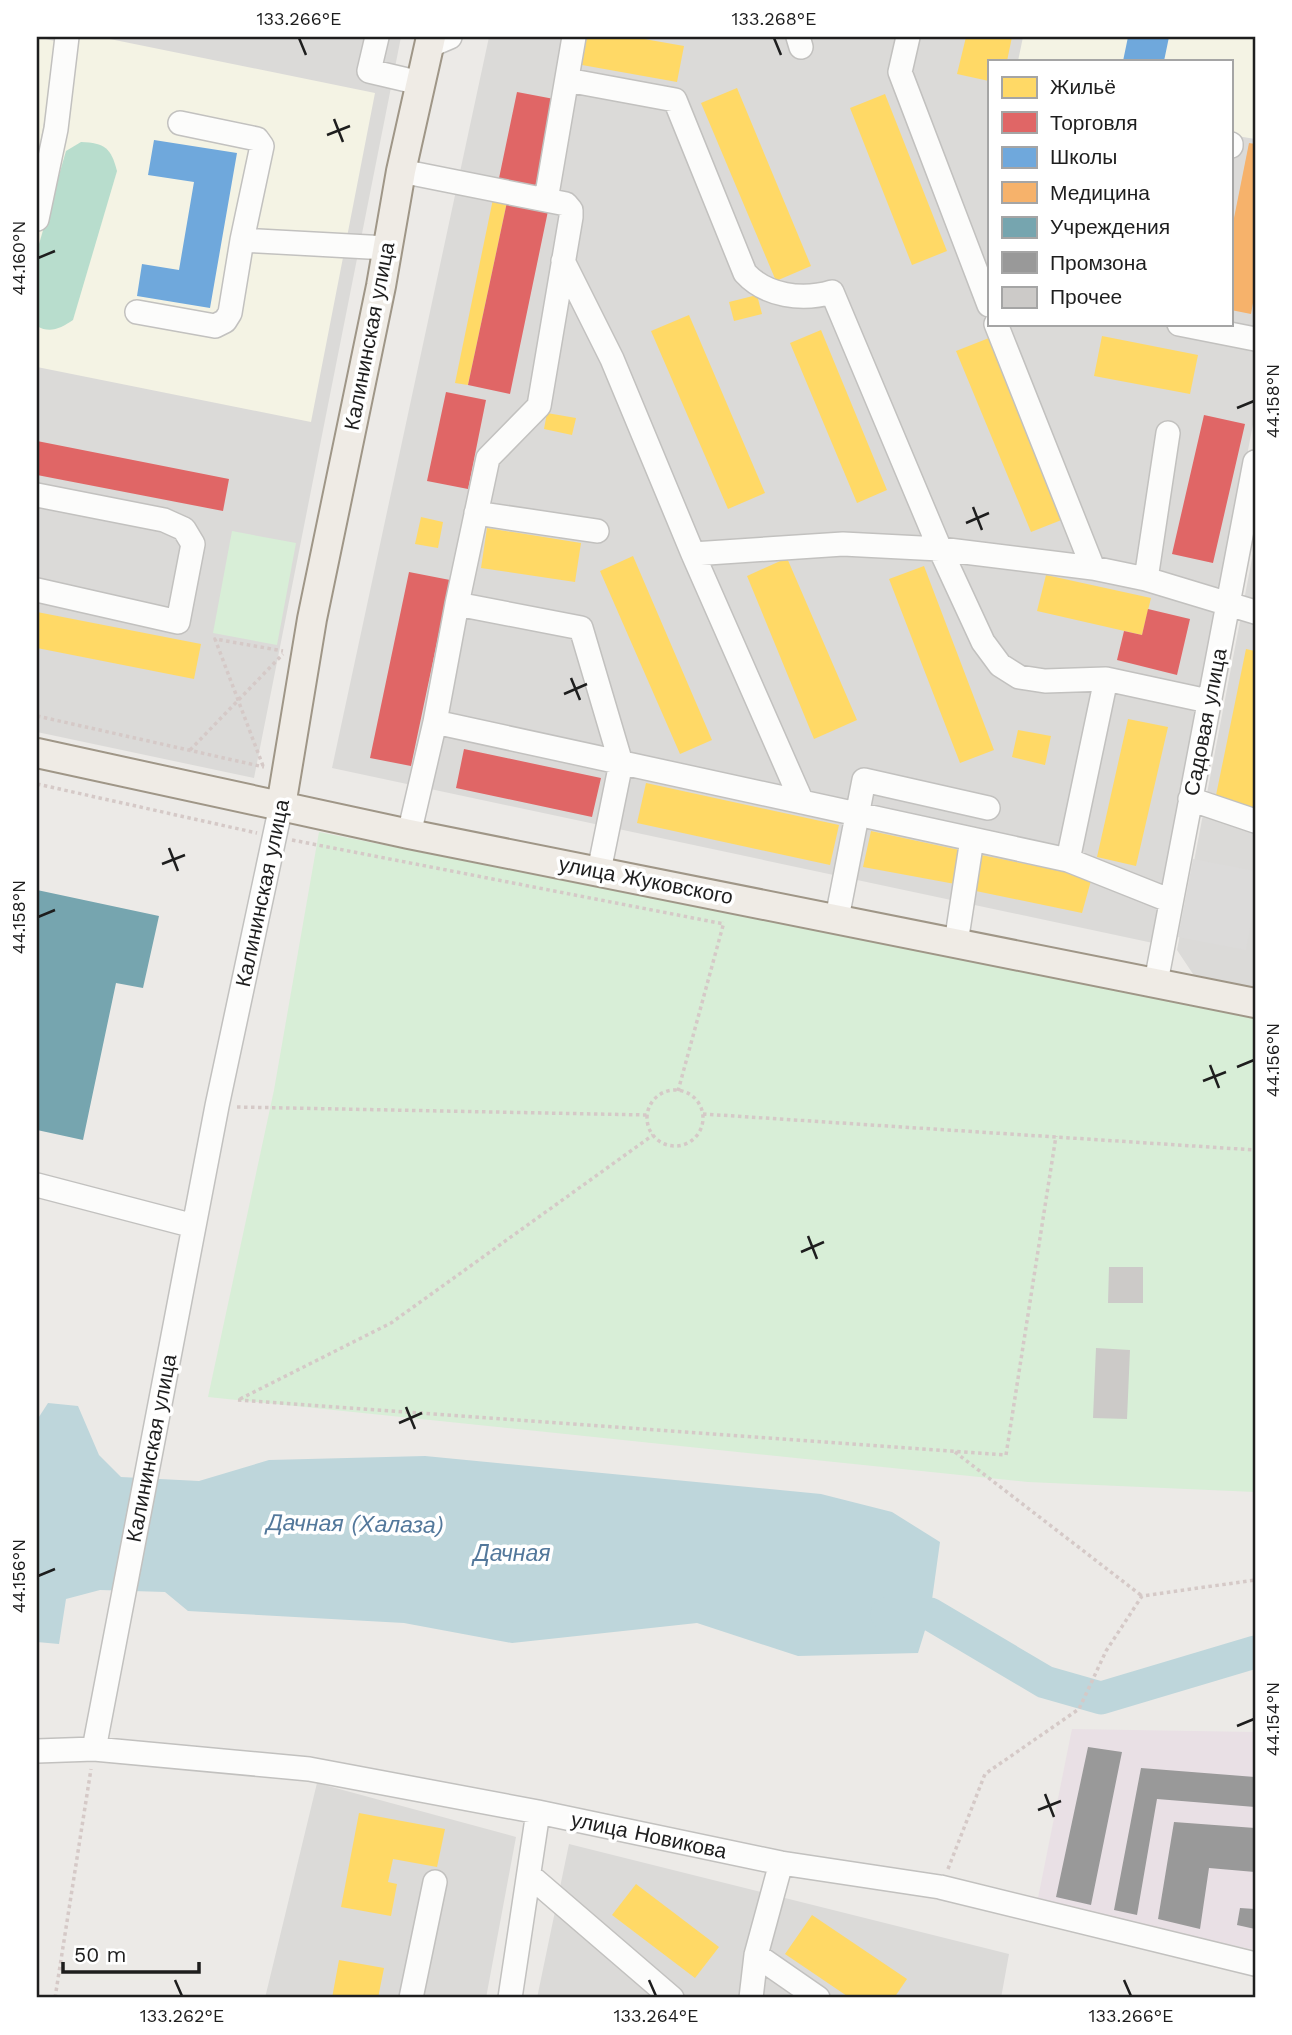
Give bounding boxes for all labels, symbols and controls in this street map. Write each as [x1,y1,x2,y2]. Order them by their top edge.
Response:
text: 133.266°E [257,8,341,29]
text: 133.268°E [731,8,817,29]
legend [988,60,1232,326]
text: Жильё [1050,74,1116,99]
text: Торговля [1050,110,1138,135]
text: Школы [1050,144,1117,169]
text: Медицина [1050,180,1150,205]
text: Учреждения [1050,214,1170,239]
text: 44.160°N [8,220,29,296]
street label: Калининская улица [339,240,400,432]
text: Промзона [1050,250,1147,275]
text: Прочее [1050,284,1122,309]
text: 44.158°N [1262,364,1283,438]
street label: Садовая улица [1178,646,1232,798]
street label: Калининская улица [230,797,294,989]
street label: улица Жуковского [557,851,735,909]
text: 44.158°N [8,880,29,954]
text: 44.156°N [1262,1023,1283,1097]
street label: Калининская улица [121,1352,182,1544]
water label: Дачная (Халаза) [263,1509,444,1539]
text: 44.156°N [8,1539,29,1613]
water label: Дачная [470,1540,551,1567]
text: 44.154°N [1262,1682,1283,1756]
street label: улица Новикова [569,1806,729,1864]
scale bar [63,1930,200,1974]
text: 50 m [74,1942,126,1967]
text: 133.262°E [140,2005,224,2026]
text: 133.264°E [614,2005,699,2026]
text: 133.266°E [1089,2005,1173,2026]

